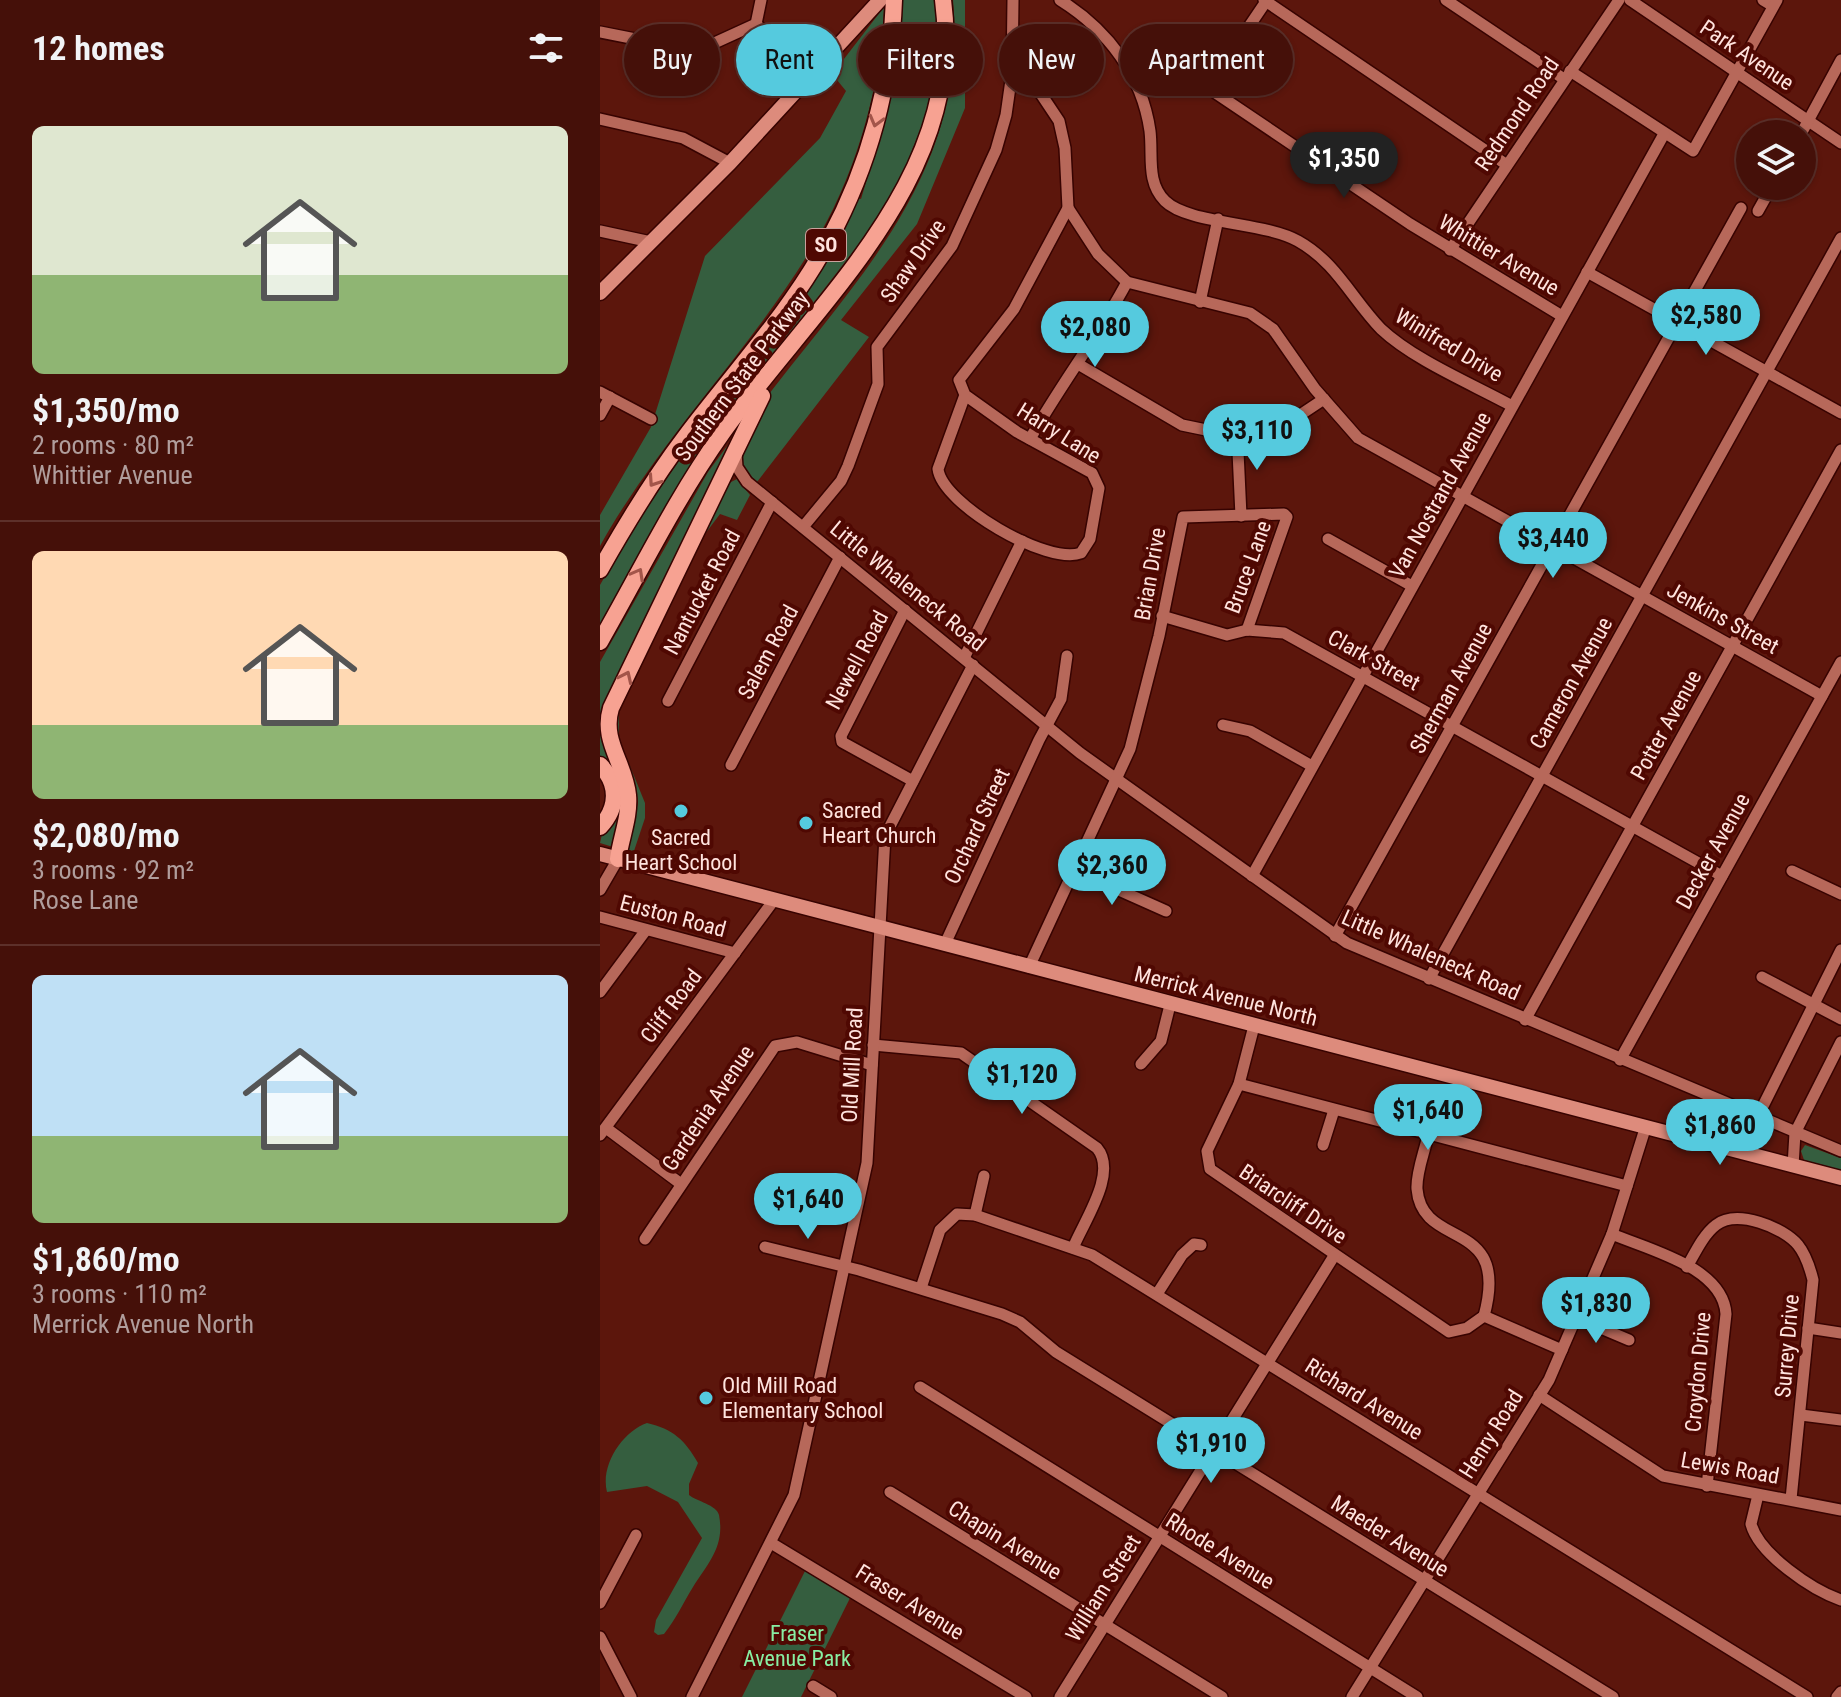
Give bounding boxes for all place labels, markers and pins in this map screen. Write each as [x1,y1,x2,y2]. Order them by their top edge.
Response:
pin: $1,350 [1279,132,1409,200]
pin: $2,580 [1641,289,1771,357]
pin: $2,080 [1030,301,1160,369]
pin: $3,110 [1192,404,1322,472]
pin: $3,440 [1488,512,1618,580]
place label: Sacred Heart Church [822,798,936,848]
marker: Sacred Heart School [672,802,690,820]
marker: Sacred Heart Church [797,814,815,832]
place label: Sacred Heart School [625,825,737,875]
pin: $2,360 [1047,839,1177,907]
pin: $1,120 [957,1048,1087,1116]
pin: $1,640 [1363,1084,1493,1152]
pin: $1,860 [1655,1099,1785,1167]
pin: $1,640 [743,1173,873,1241]
pin: $1,830 [1531,1277,1661,1345]
place label: Old Mill Road Elementary School [722,1373,883,1423]
marker: Old Mill Road Elementary School [697,1389,715,1407]
pin: $1,910 [1146,1417,1276,1485]

